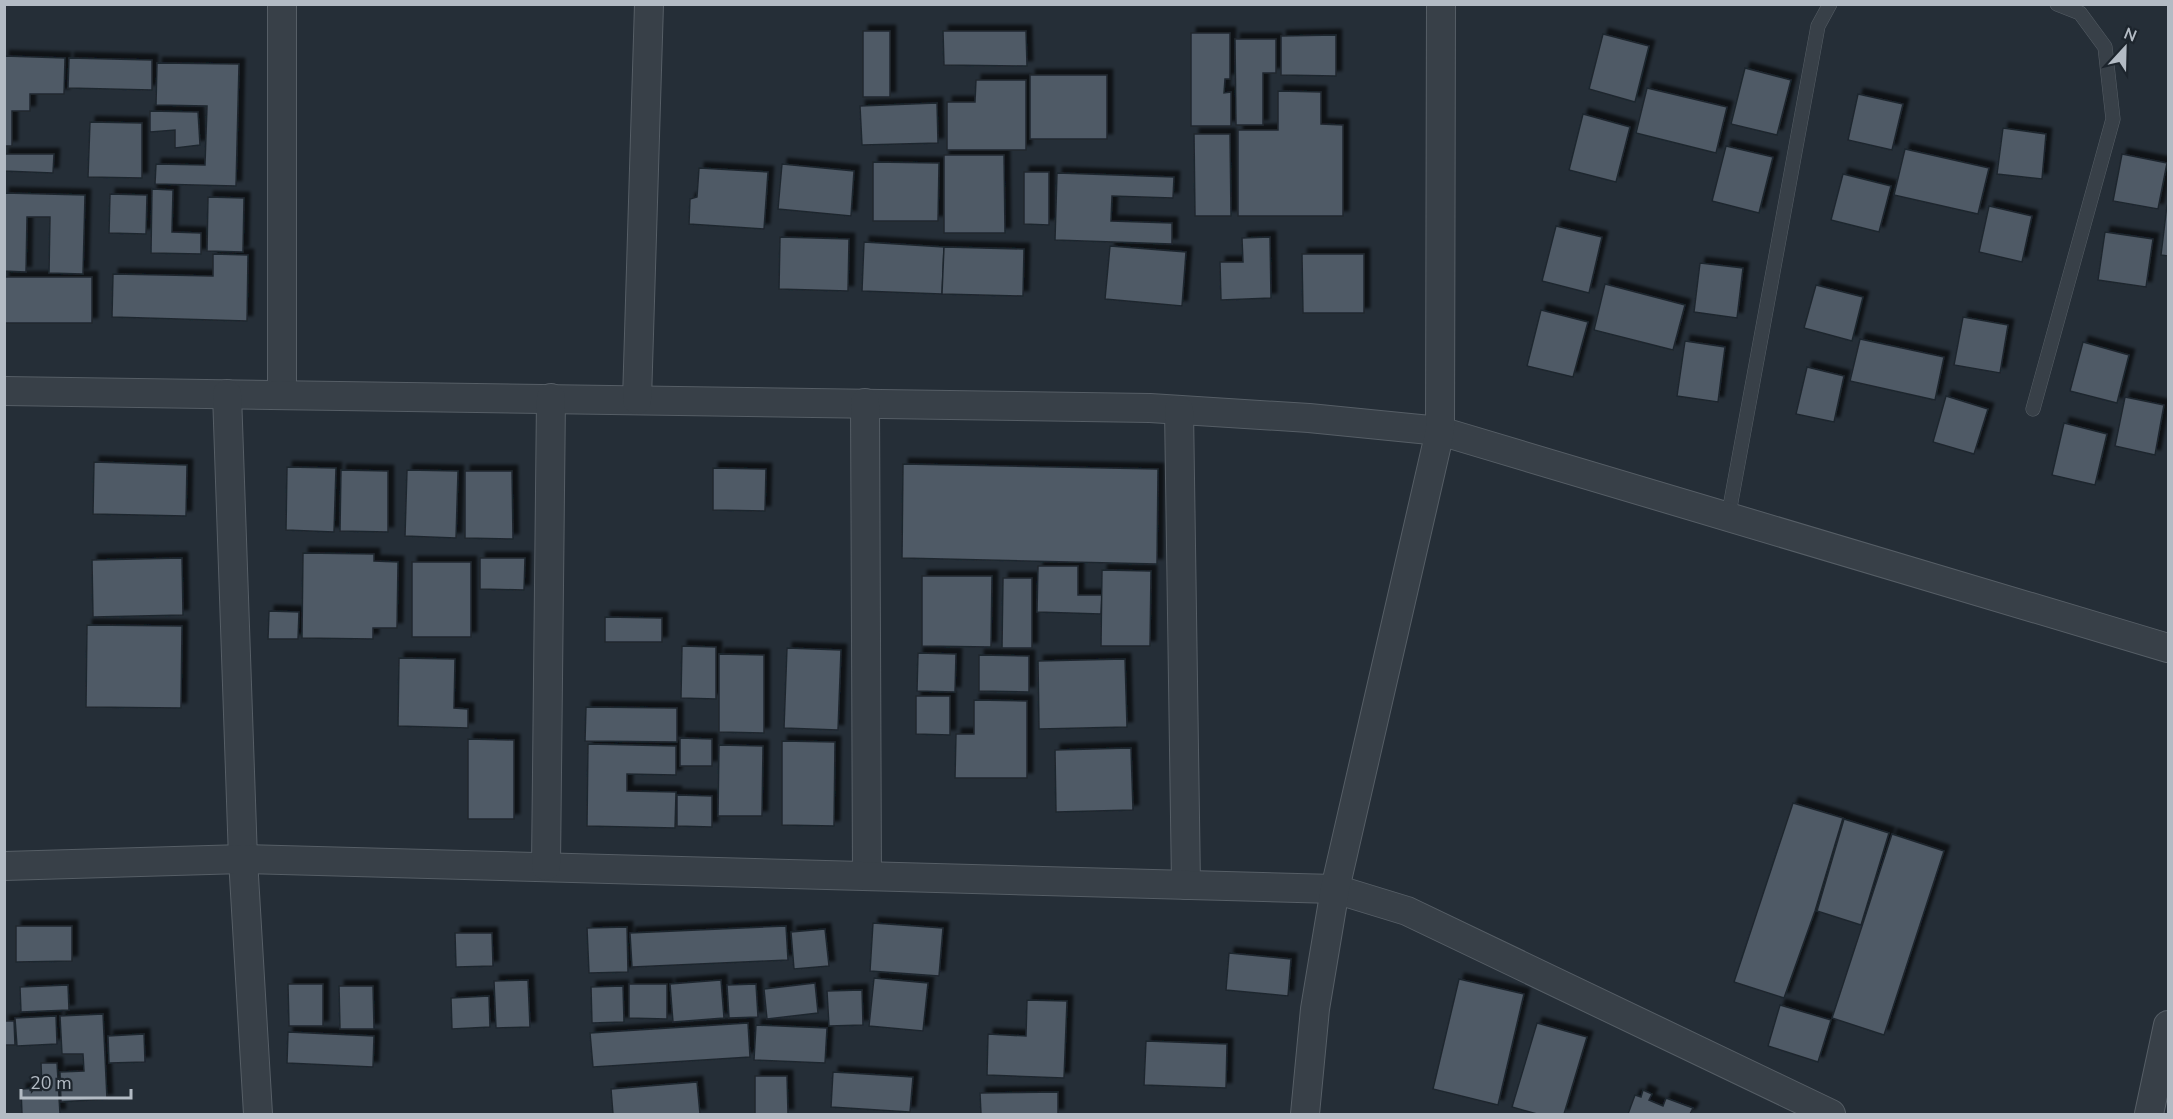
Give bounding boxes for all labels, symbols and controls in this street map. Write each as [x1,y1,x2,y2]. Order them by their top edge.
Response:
north arrow [2095,18,2155,78]
text: N [2121,23,2140,47]
scale bar [21,1062,130,1100]
text: 20 m [30,1071,72,1095]

